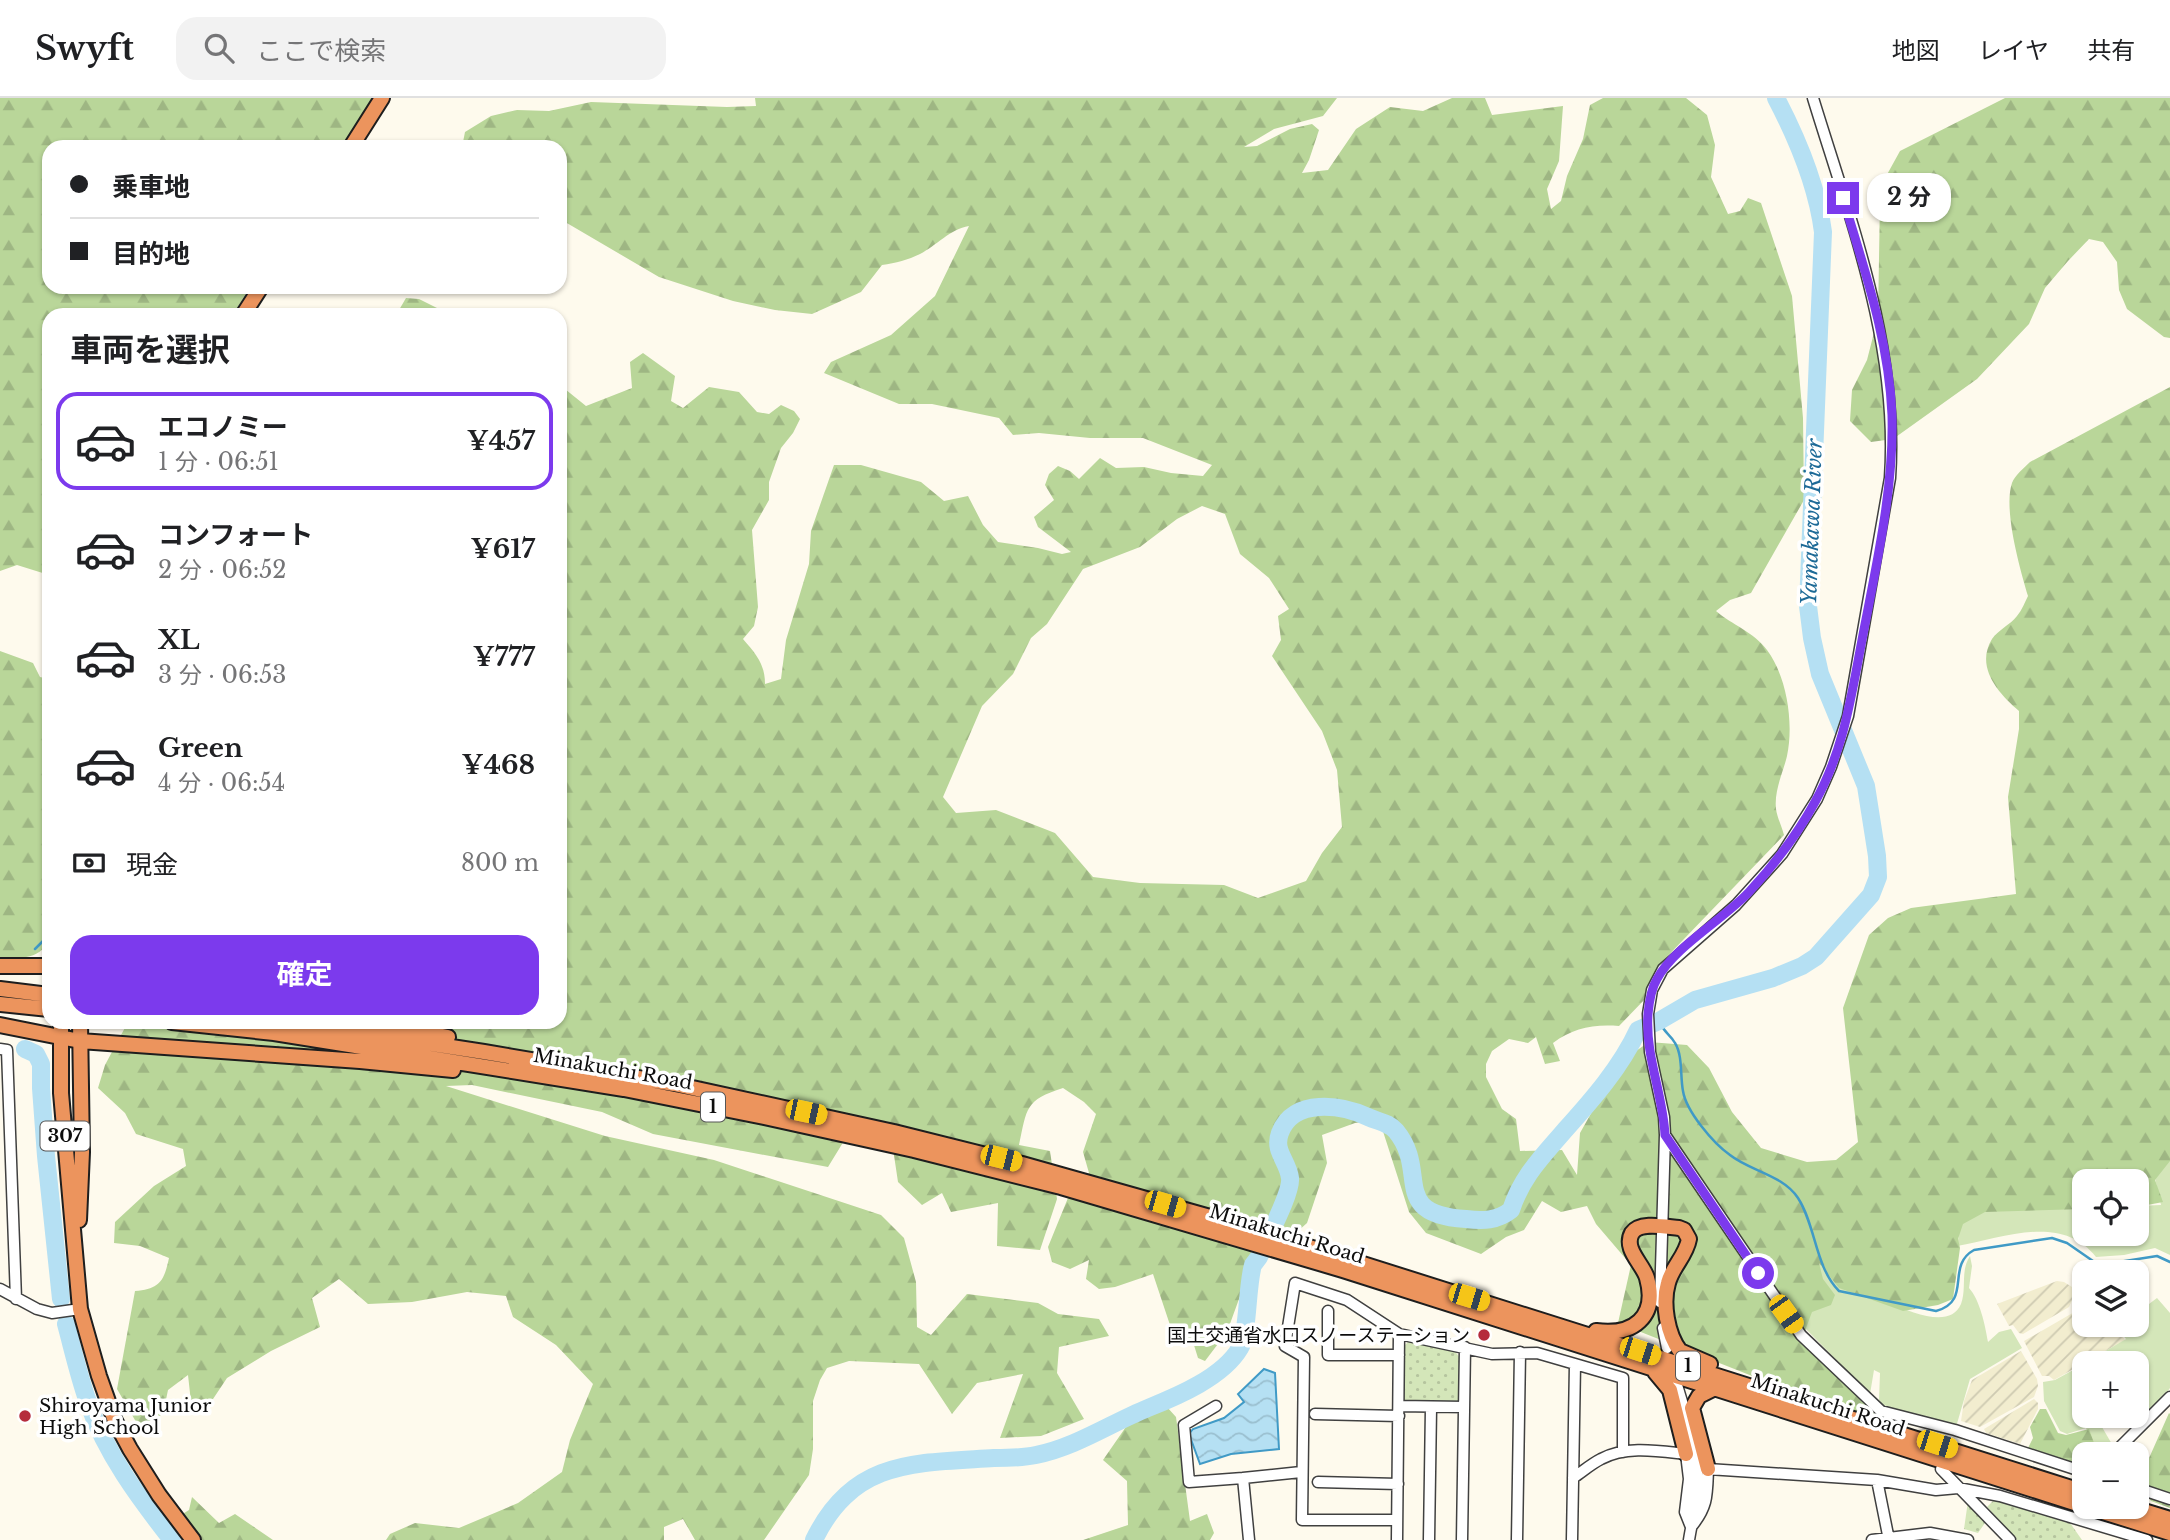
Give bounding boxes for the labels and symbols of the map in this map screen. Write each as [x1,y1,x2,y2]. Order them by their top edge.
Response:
callout: 2 分 [1868,174,1952,222]
route end [1827,182,1859,214]
water label: Yamakawa River [1796,437,1828,606]
street label: Minakuchi Road [532,1044,694,1094]
road number: 1 [701,1092,725,1122]
car [784,1097,829,1127]
road number: 307 [41,1121,90,1150]
car [979,1143,1024,1173]
car [1142,1188,1189,1220]
street label: Minakuchi Road [1207,1199,1368,1269]
route start [1742,1257,1774,1289]
car [1446,1281,1493,1313]
car [1766,1291,1807,1337]
place label: 国土交通省水口スノーステーション [1167,1324,1470,1347]
marker: 国土交通省水口スノーステーション [1476,1327,1492,1343]
car [1617,1335,1664,1367]
road number: 1 [1676,1352,1700,1380]
street label: Minakuchi Road [1748,1369,1908,1441]
place label: Shiroyama Junior High School [39,1394,211,1439]
marker: Shiroyama Junior High School [17,1408,33,1424]
car [1914,1428,1961,1460]

